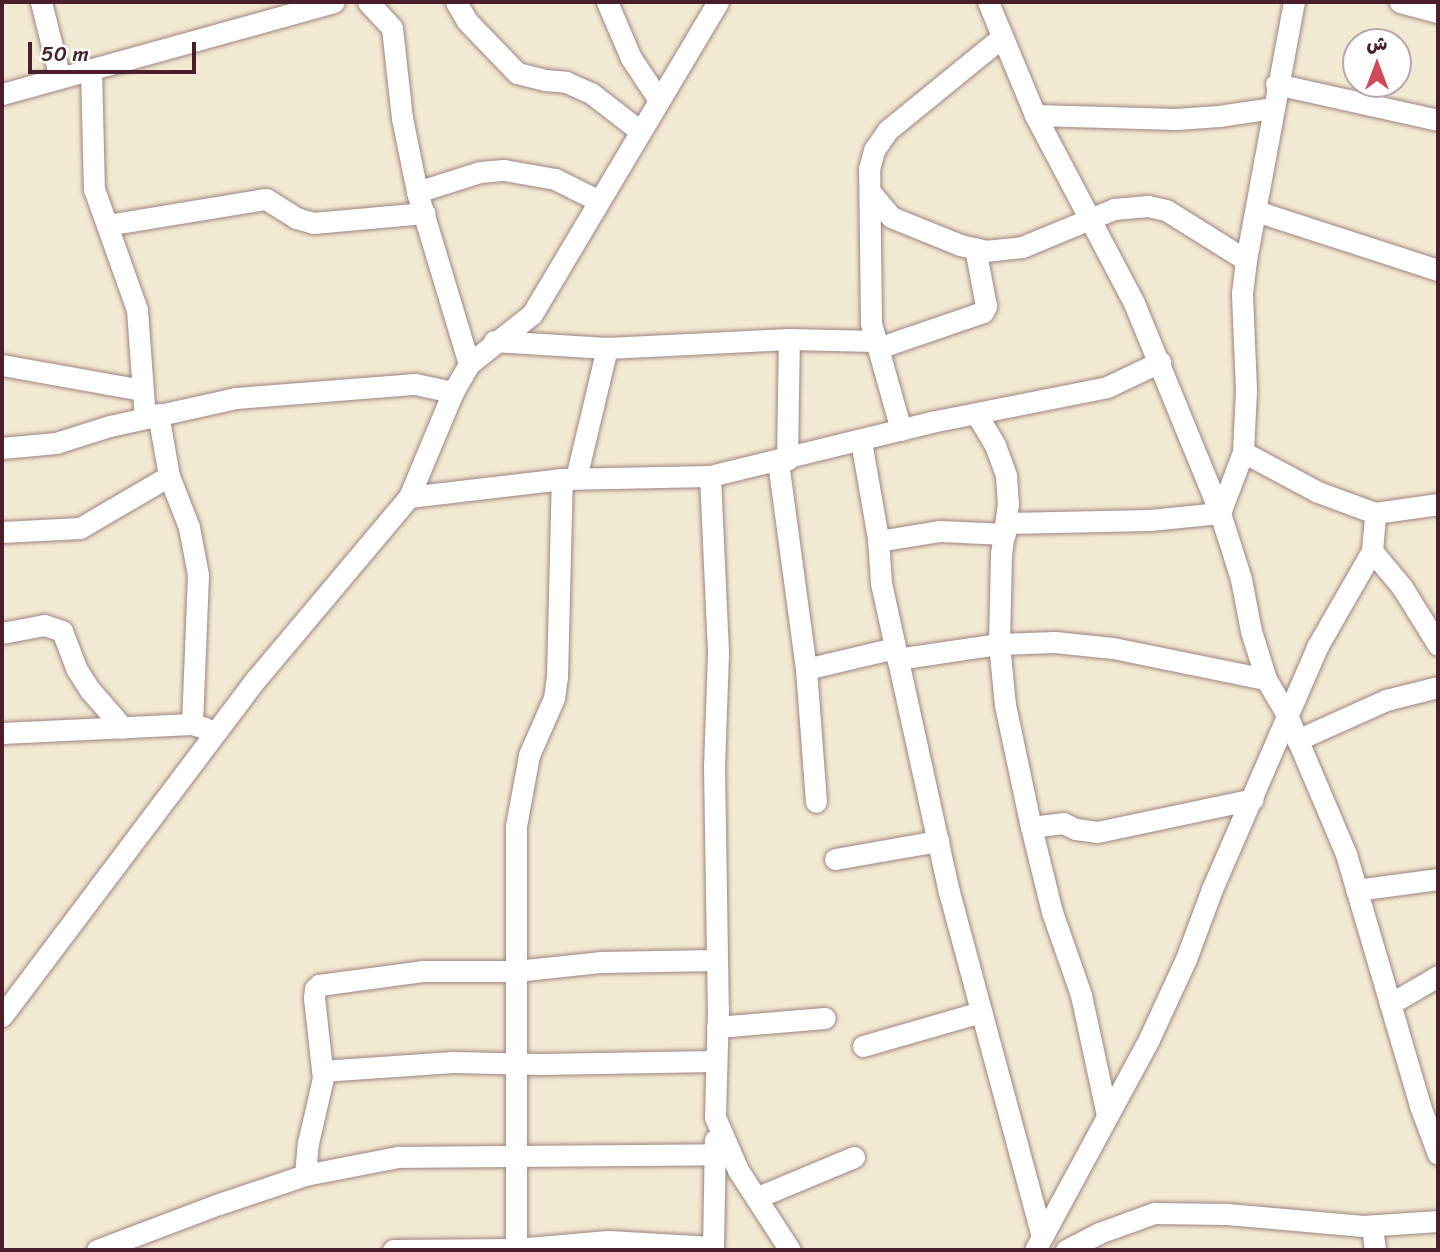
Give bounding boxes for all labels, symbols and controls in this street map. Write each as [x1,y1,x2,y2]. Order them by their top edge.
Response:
text: ش [1367,27,1387,60]
scale bar [32,28,200,72]
north arrow [1342,28,1412,98]
text: 50 m [41,35,89,73]

